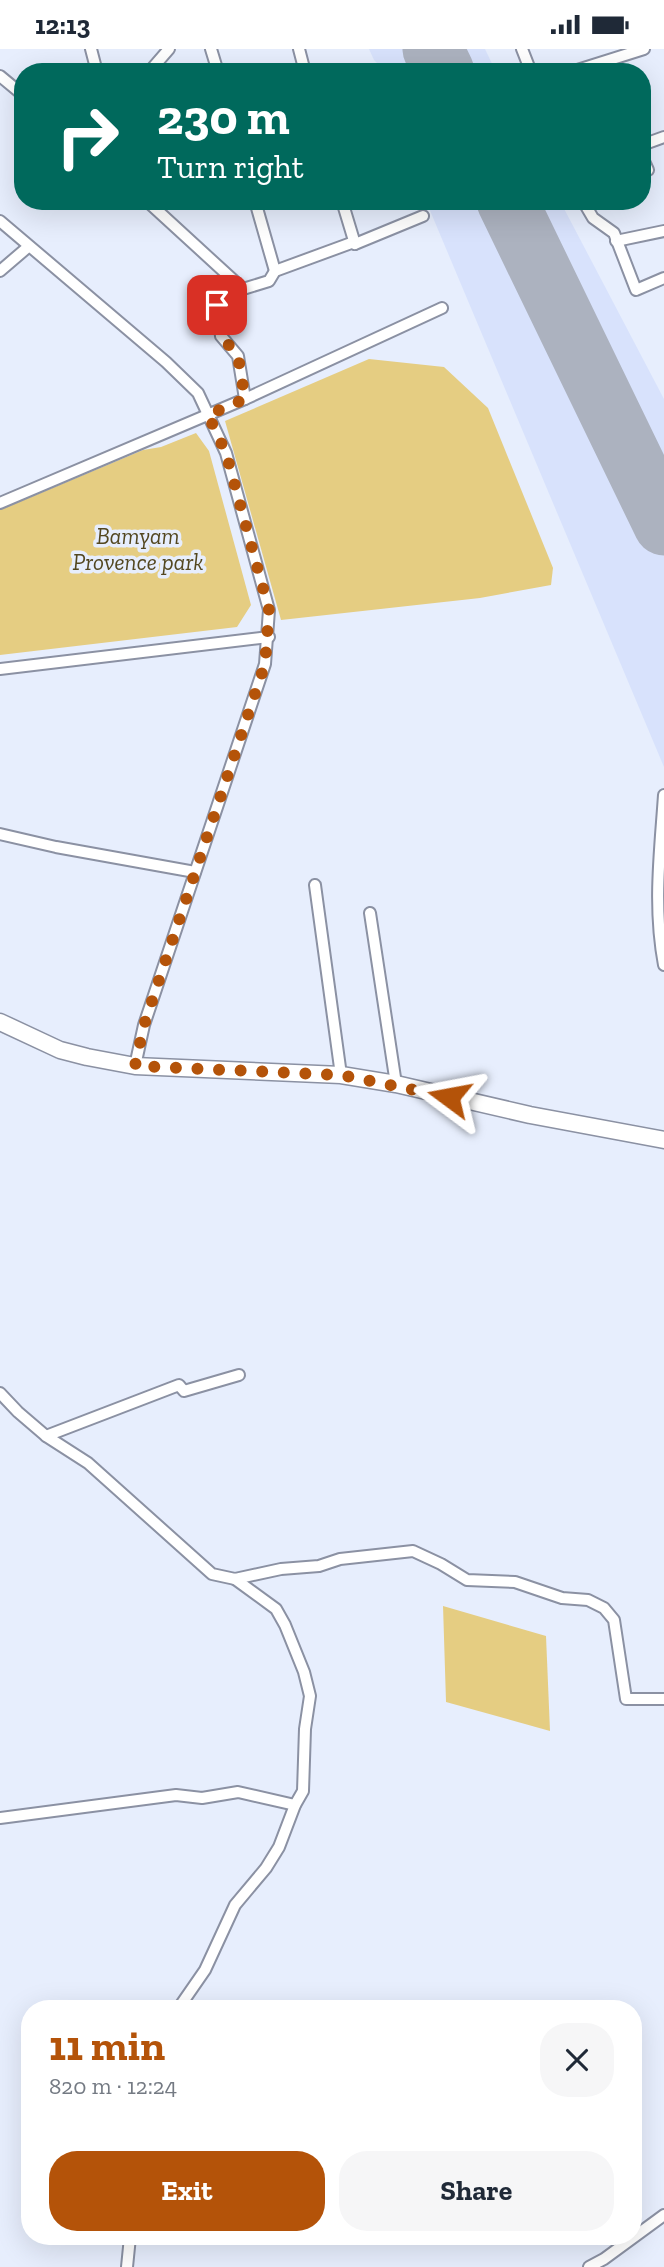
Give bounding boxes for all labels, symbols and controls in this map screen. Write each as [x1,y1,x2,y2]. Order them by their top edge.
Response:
text: 12:13 [35,9,90,41]
text: 230 m [157,88,290,147]
icon: right [42,91,133,182]
text: Turn right [157,148,304,186]
pin [187,275,247,335]
icon: arrive [198,286,236,324]
park label: Bamyam Provence park [72,522,204,576]
position arrow [412,1060,486,1134]
text: 11 min [49,2020,165,2071]
button: close [540,2023,614,2097]
text: 820 m · 12:24 [49,2072,177,2100]
button: Exit [49,2151,325,2231]
button: Share [339,2151,614,2231]

